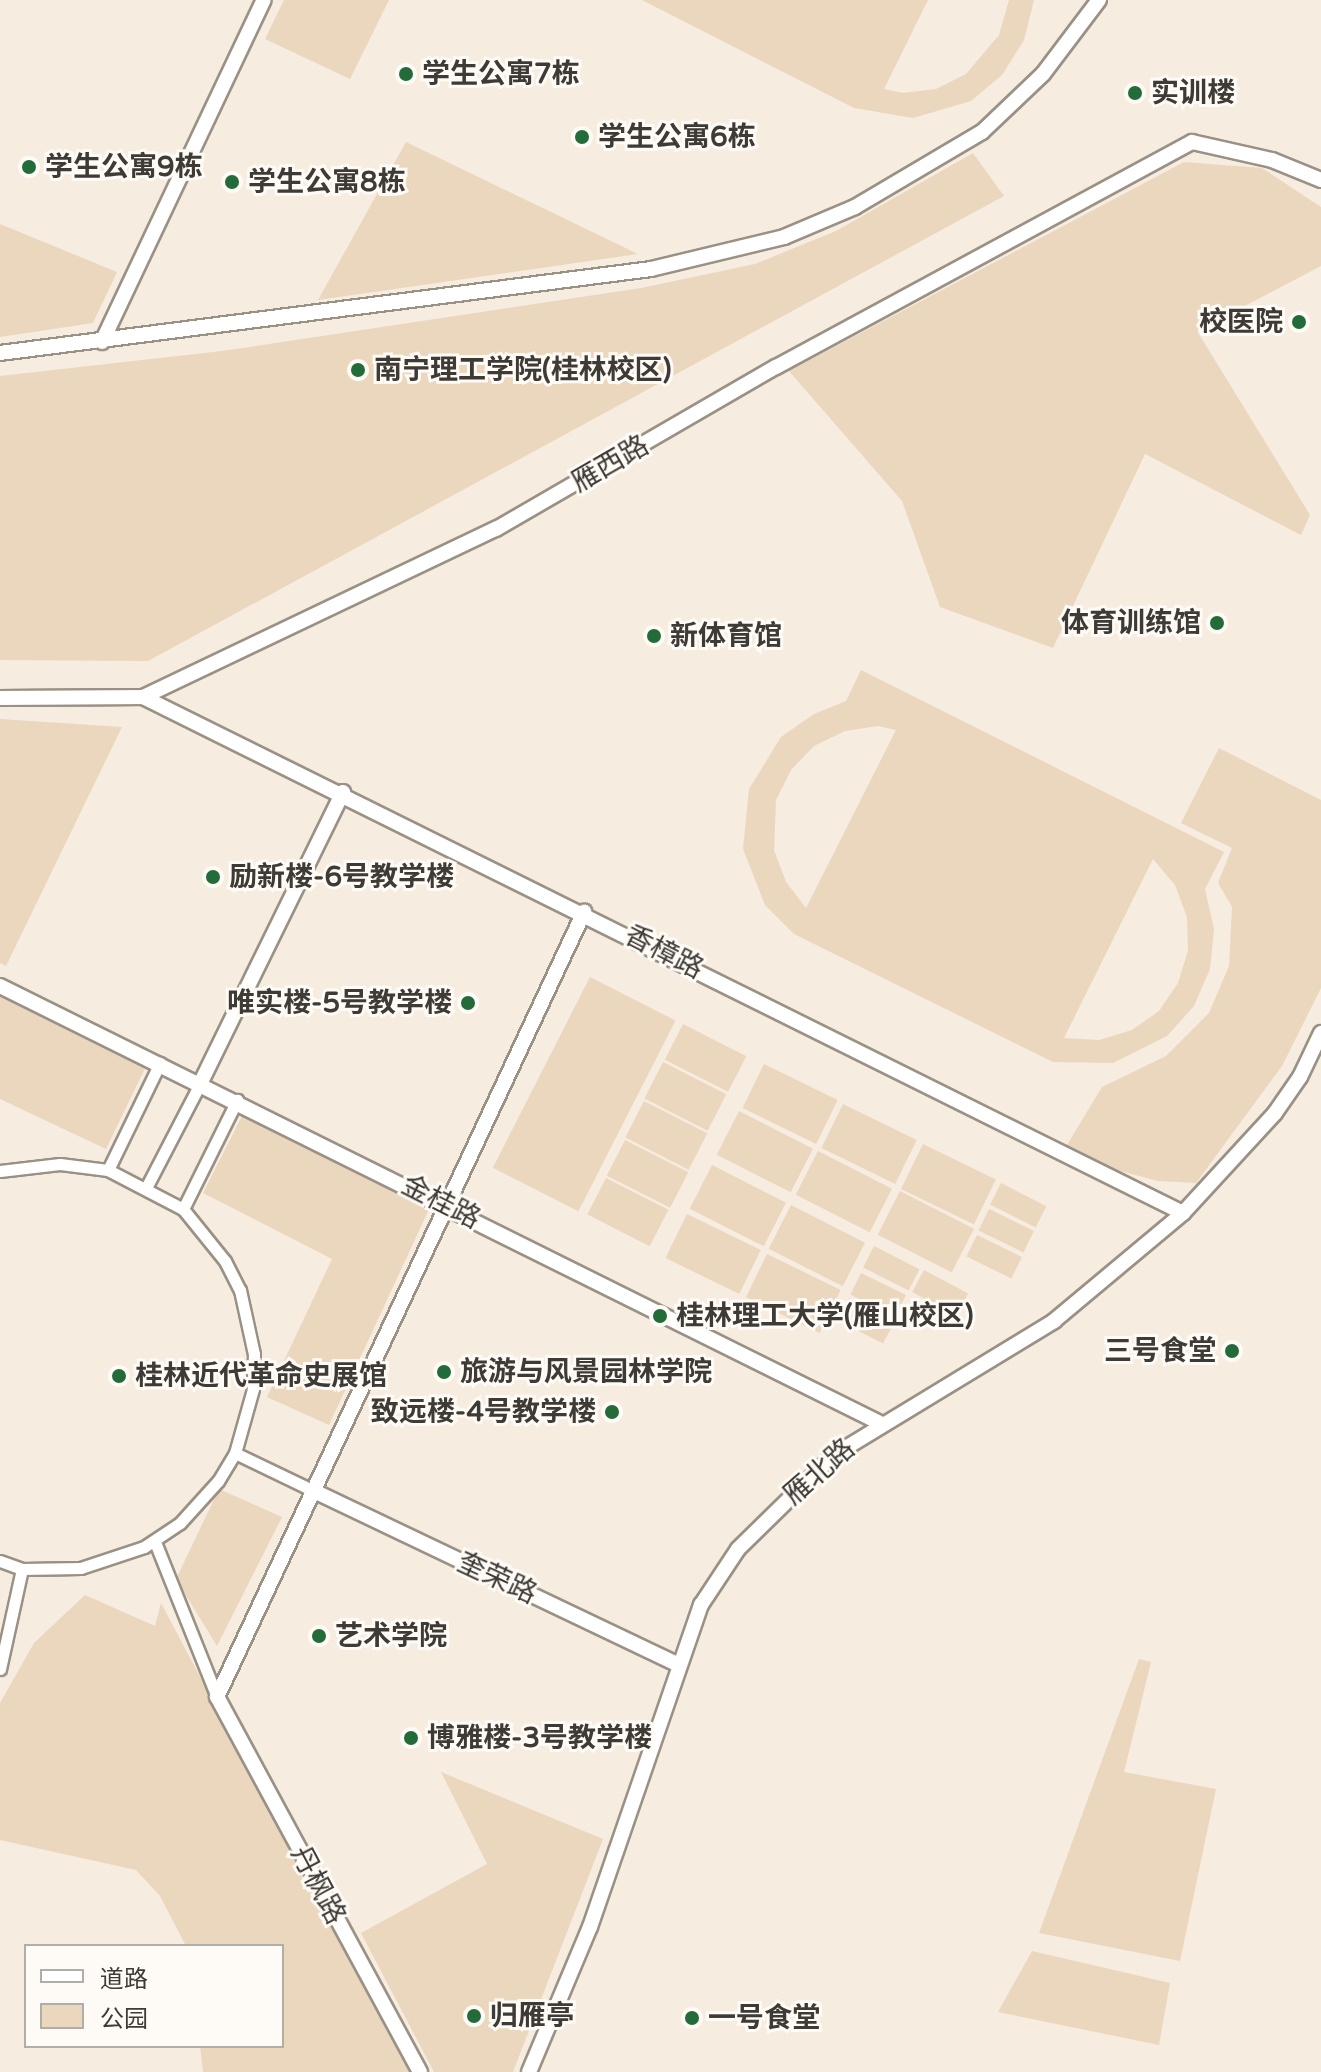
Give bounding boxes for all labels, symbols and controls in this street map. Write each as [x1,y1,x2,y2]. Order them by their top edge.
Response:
place label: 学生公寓7栋 [422,57,580,91]
marker: 学生公寓7栋 [397,65,415,83]
place label: 实训楼 [1151,76,1235,110]
marker: 实训楼 [1126,84,1144,102]
place label: 学生公寓6栋 [598,120,756,154]
marker: 学生公寓6栋 [573,128,591,146]
place label: 学生公寓9栋 [45,150,203,184]
marker: 学生公寓9栋 [20,158,38,176]
place label: 学生公寓8栋 [248,165,406,199]
marker: 学生公寓8栋 [223,173,241,191]
place label: 校医院 [1199,305,1283,339]
marker: 校医院 [1290,313,1308,331]
place label: 南宁理工学院(桂林校区) [374,353,671,387]
marker: 南宁理工学院(桂林校区) [349,361,367,379]
street label: 雁西路 [565,428,655,500]
place label: 体育训练馆 [1061,606,1201,640]
marker: 体育训练馆 [1208,614,1226,632]
place label: 新体育馆 [670,619,782,653]
marker: 新体育馆 [645,627,663,645]
place label: 励新楼-6号教学楼 [229,860,454,894]
marker: 励新楼-6号教学楼 [204,868,222,886]
street label: 香樟路 [619,918,709,986]
place label: 唯实楼-5号教学楼 [227,986,452,1020]
marker: 唯实楼-5号教学楼 [459,994,477,1012]
street label: 金桂路 [396,1168,486,1236]
place label: 桂林理工大学(雁山校区) [676,1299,973,1333]
marker: 桂林理工大学(雁山校区) [651,1307,669,1325]
place label: 三号食堂 [1104,1334,1216,1368]
marker: 三号食堂 [1223,1342,1241,1360]
place label: 旅游与风景园林学院 [460,1355,712,1389]
place label: 桂林近代革命史展馆 [135,1359,387,1393]
marker: 旅游与风景园林学院 [435,1363,453,1381]
marker: 桂林近代革命史展馆 [110,1367,128,1385]
place label: 致远楼-4号教学楼 [371,1395,596,1429]
marker: 致远楼-4号教学楼 [603,1403,621,1421]
street label: 雁北路 [776,1432,862,1512]
street label: 奎荣路 [452,1545,542,1611]
place label: 艺术学院 [335,1619,447,1653]
marker: 艺术学院 [310,1627,328,1645]
place label: 博雅楼-3号教学楼 [427,1721,652,1755]
marker: 博雅楼-3号教学楼 [402,1729,420,1747]
street label: 丹枫路 [283,1840,353,1930]
legend [24,1944,284,2048]
text: 道路 [100,1965,148,1994]
place label: 归雁亭 [490,1999,574,2033]
place label: 一号食堂 [708,2001,820,2035]
text: 公园 [100,2005,148,2034]
marker: 归雁亭 [465,2007,483,2025]
marker: 一号食堂 [683,2009,701,2027]

